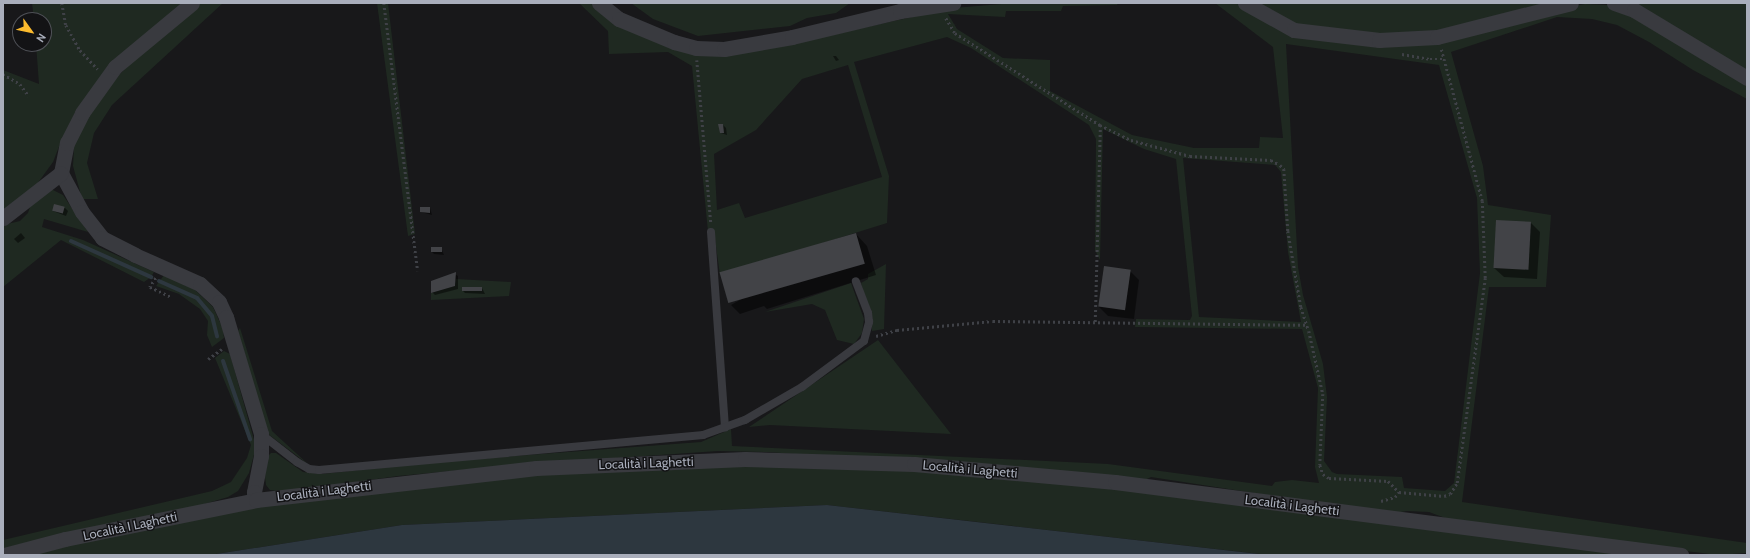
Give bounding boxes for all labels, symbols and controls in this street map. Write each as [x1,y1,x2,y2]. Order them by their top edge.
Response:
north arrow [12,12,52,52]
text: N [33,31,49,45]
street label: Località i Laghetti [598,454,694,472]
street label: Località i Laghetti [922,457,1018,481]
street label: Località i Laghetti [276,477,372,505]
street label: Località i Laghetti [1244,491,1340,519]
street label: Località I Laghetti [82,508,178,544]

